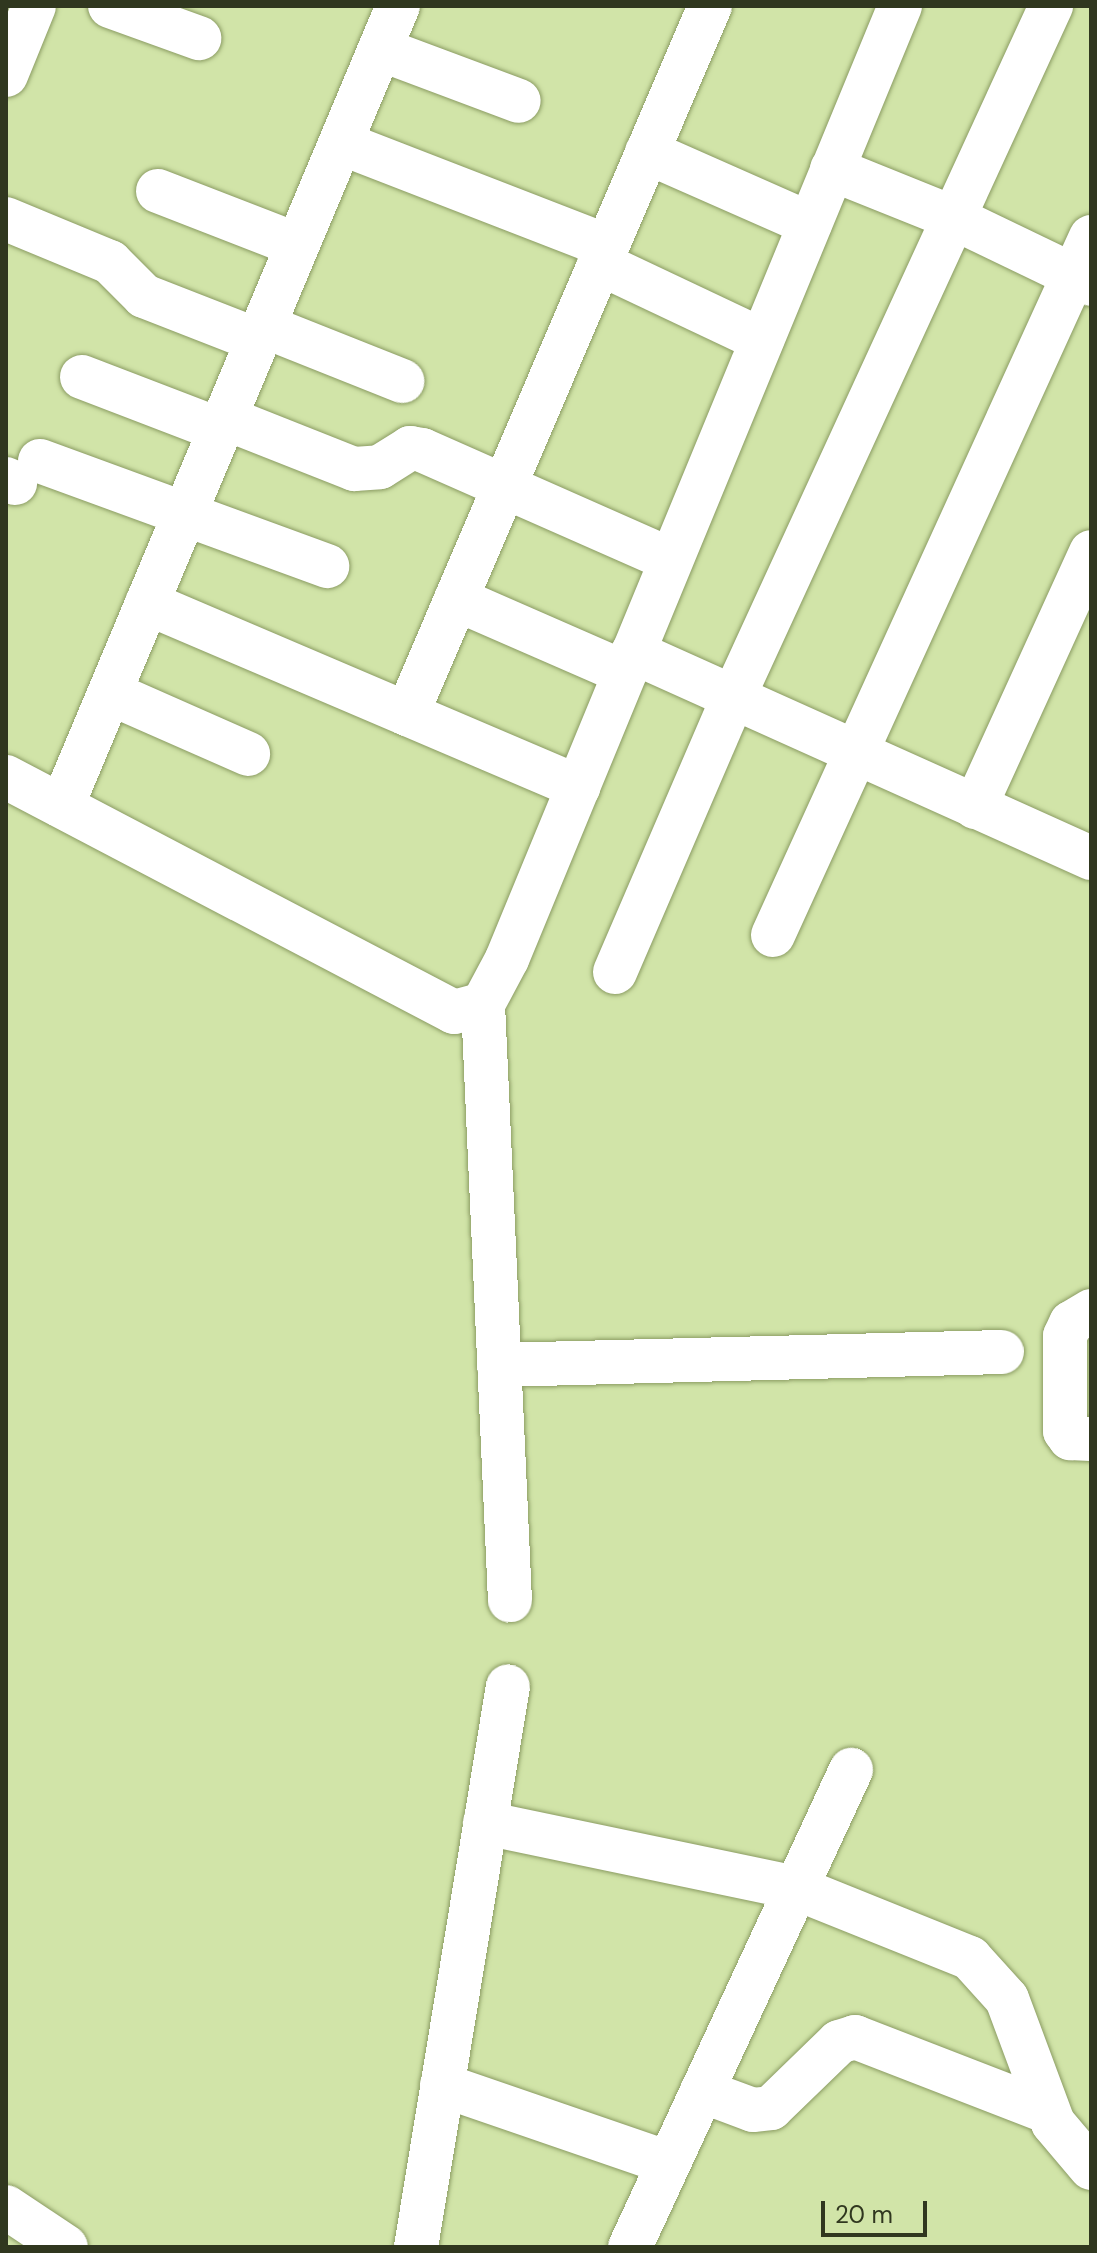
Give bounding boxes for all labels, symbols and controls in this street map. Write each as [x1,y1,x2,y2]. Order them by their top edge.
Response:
scale bar [825,2185,931,2235]
text: 20 m [835,2199,893,2230]

